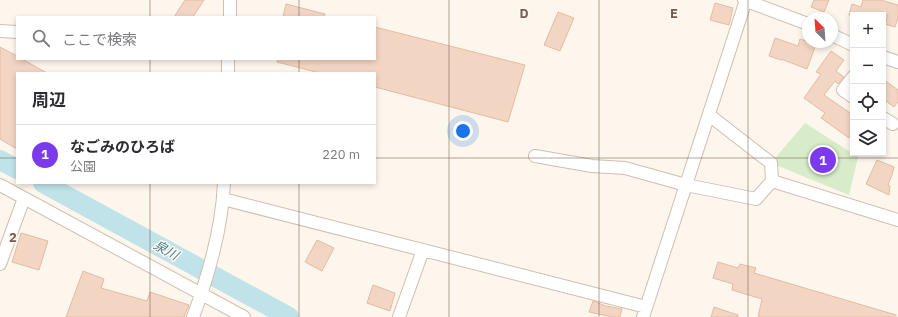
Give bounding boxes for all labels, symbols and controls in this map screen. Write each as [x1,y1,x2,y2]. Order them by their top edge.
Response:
text: D [519,5,529,22]
text: E [670,5,678,22]
north arrow [802,12,838,48]
map controls [850,12,886,156]
button: + [850,12,886,48]
search box [16,16,376,60]
icon: search [30,27,52,49]
text: ここで検索 [62,30,137,49]
button: − [850,48,886,84]
button: locate [850,84,886,120]
text: 周辺 [32,89,66,111]
button: layers [850,120,886,156]
your location [453,121,473,141]
text: なごみのひろば [70,137,175,156]
pin: 1 [810,145,836,175]
text: 1 [41,146,49,163]
text: 220 m [322,146,360,163]
text: 公園 [70,158,96,175]
text: 2 [9,229,17,246]
water label: 泉川 [151,236,183,265]

